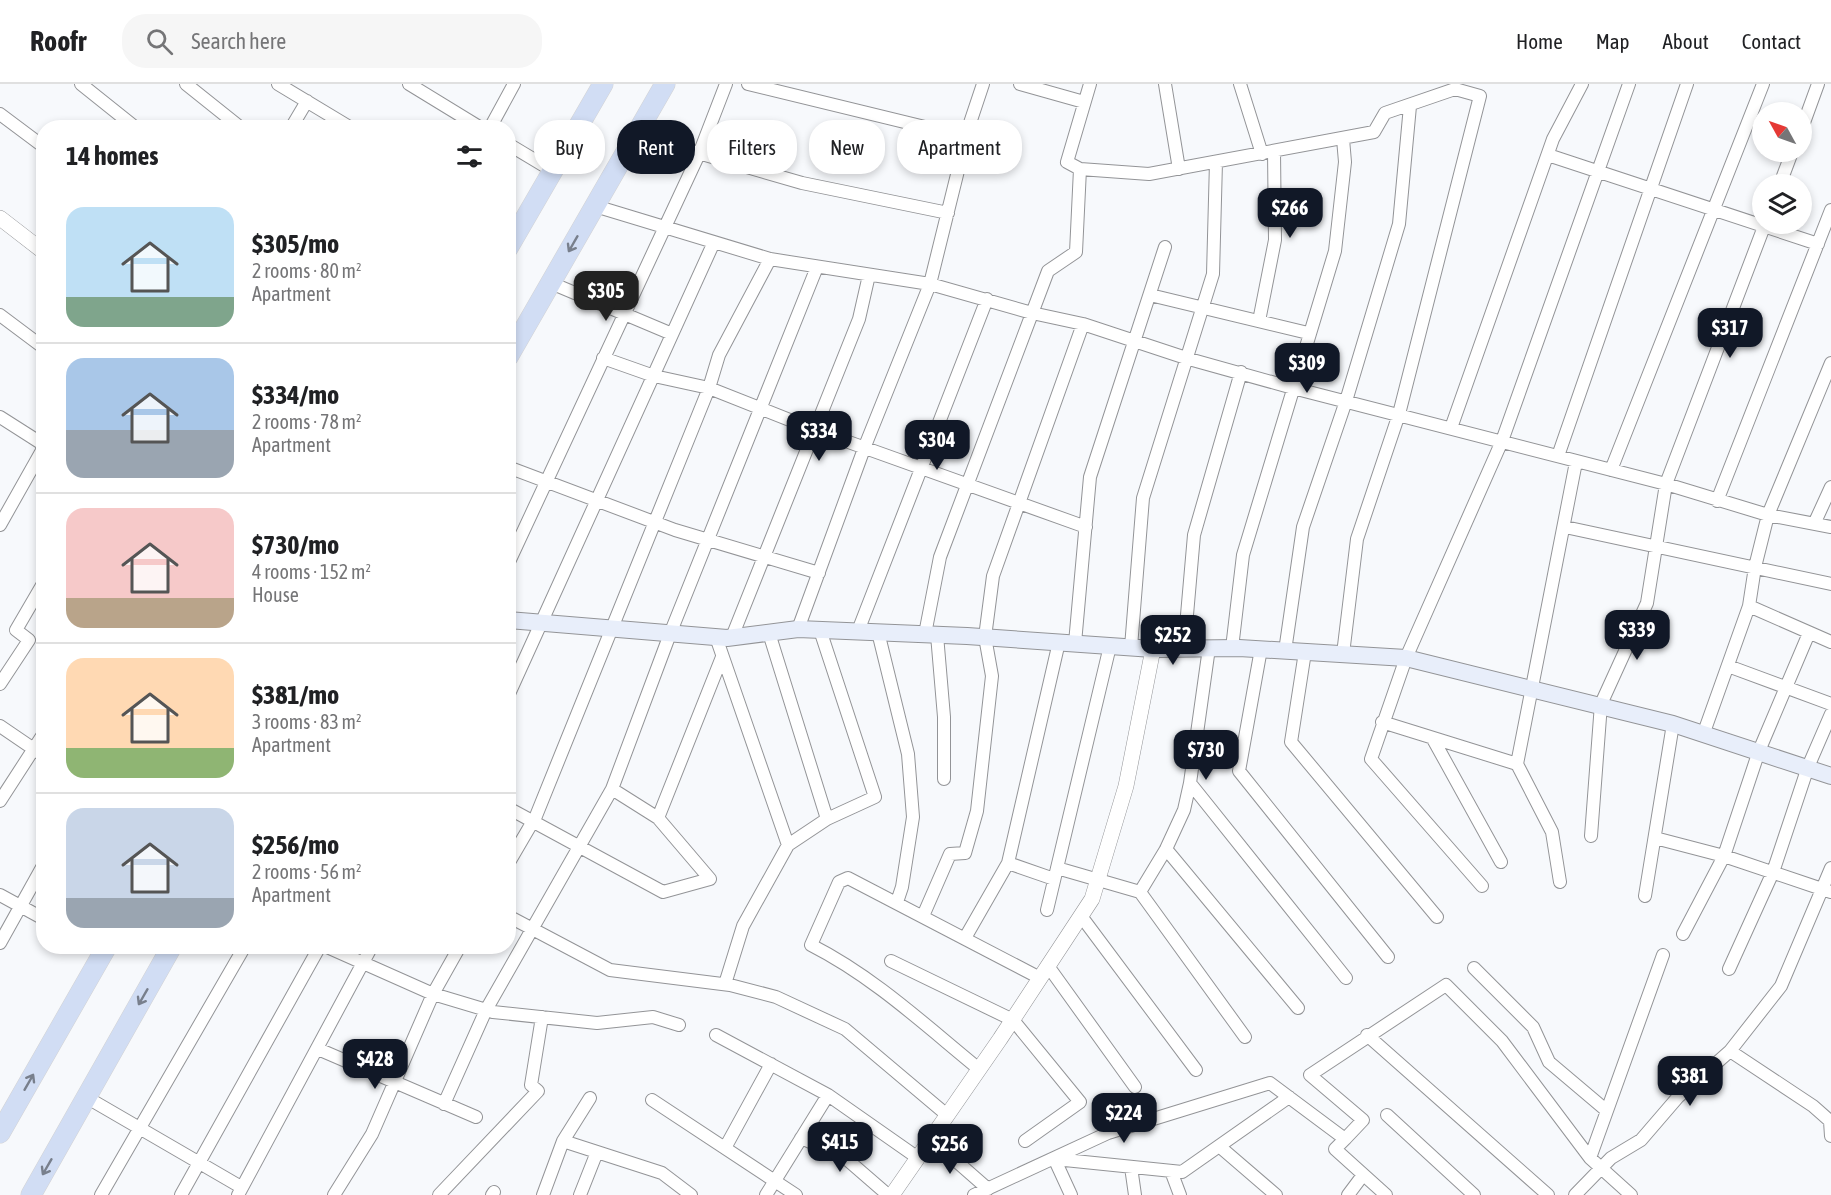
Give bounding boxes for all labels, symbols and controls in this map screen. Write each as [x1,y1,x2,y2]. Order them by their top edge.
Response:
search box [122,14,542,68]
text: Roofr [30,25,86,57]
icon: search [143,25,176,58]
text: Search here [191,28,286,54]
text: Home [1516,29,1563,53]
text: Map [1596,29,1630,53]
text: About [1663,29,1709,53]
text: Contact [1742,29,1801,53]
north arrow [1752,102,1812,162]
map controls [1752,102,1812,234]
chip: Buy [534,120,605,174]
chip: Rent [617,120,695,174]
chip: Filters [707,120,797,174]
chip: New [809,120,885,174]
chip: Apartment [897,120,1022,174]
icon: filters [453,140,486,173]
text: 14 homes [66,141,159,171]
button: layers [1752,174,1812,234]
pin: $266 [1254,188,1326,239]
text: $266 [1272,196,1308,219]
text: $305/mo [252,229,339,259]
icon: home [114,231,186,303]
one-way arrow [567,235,579,252]
text: 2 rooms · 80 m² [252,259,362,282]
pin: $305 [570,271,642,322]
text: $305 [588,279,624,302]
text: Apartment [252,282,331,305]
pin: $317 [1694,308,1766,359]
text: $317 [1712,316,1748,339]
pin: $309 [1271,343,1343,394]
text: $309 [1289,351,1325,374]
text: $334/mo [252,380,339,410]
icon: home [114,382,186,454]
text: 2 rooms · 78 m² [252,410,362,433]
pin: $334 [783,411,855,462]
text: $334 [801,419,837,442]
pin: $304 [901,420,973,471]
text: $304 [919,428,955,451]
text: Apartment [252,433,331,456]
text: $730/mo [252,530,339,560]
icon: home [114,532,186,604]
text: 4 rooms · 152 m² [252,560,371,583]
text: House [252,583,299,606]
pin: $339 [1601,610,1673,661]
pin: $252 [1137,615,1209,666]
text: $339 [1619,618,1655,641]
text: $252 [1155,623,1191,646]
text: $381/mo [252,680,339,710]
icon: home [114,682,186,754]
text: 3 rooms · 83 m² [252,710,362,733]
pin: $730 [1170,730,1242,781]
text: Apartment [252,733,331,756]
text: $730 [1188,738,1224,761]
text: $256/mo [252,830,339,860]
icon: home [114,832,186,904]
text: 2 rooms · 56 m² [252,860,362,883]
text: Apartment [252,883,331,906]
one-way arrow [137,988,149,1005]
pin: $428 [339,1039,411,1090]
text: $428 [357,1047,393,1070]
pin: $381 [1654,1056,1726,1107]
text: $381 [1672,1064,1708,1087]
one-way arrow [24,1074,35,1092]
pin: $224 [1088,1093,1160,1144]
text: $224 [1106,1101,1142,1124]
pin: $415 [804,1122,876,1173]
pin: $256 [914,1124,986,1175]
text: $415 [822,1130,858,1153]
text: $256 [932,1132,968,1155]
one-way arrow [41,1158,53,1175]

